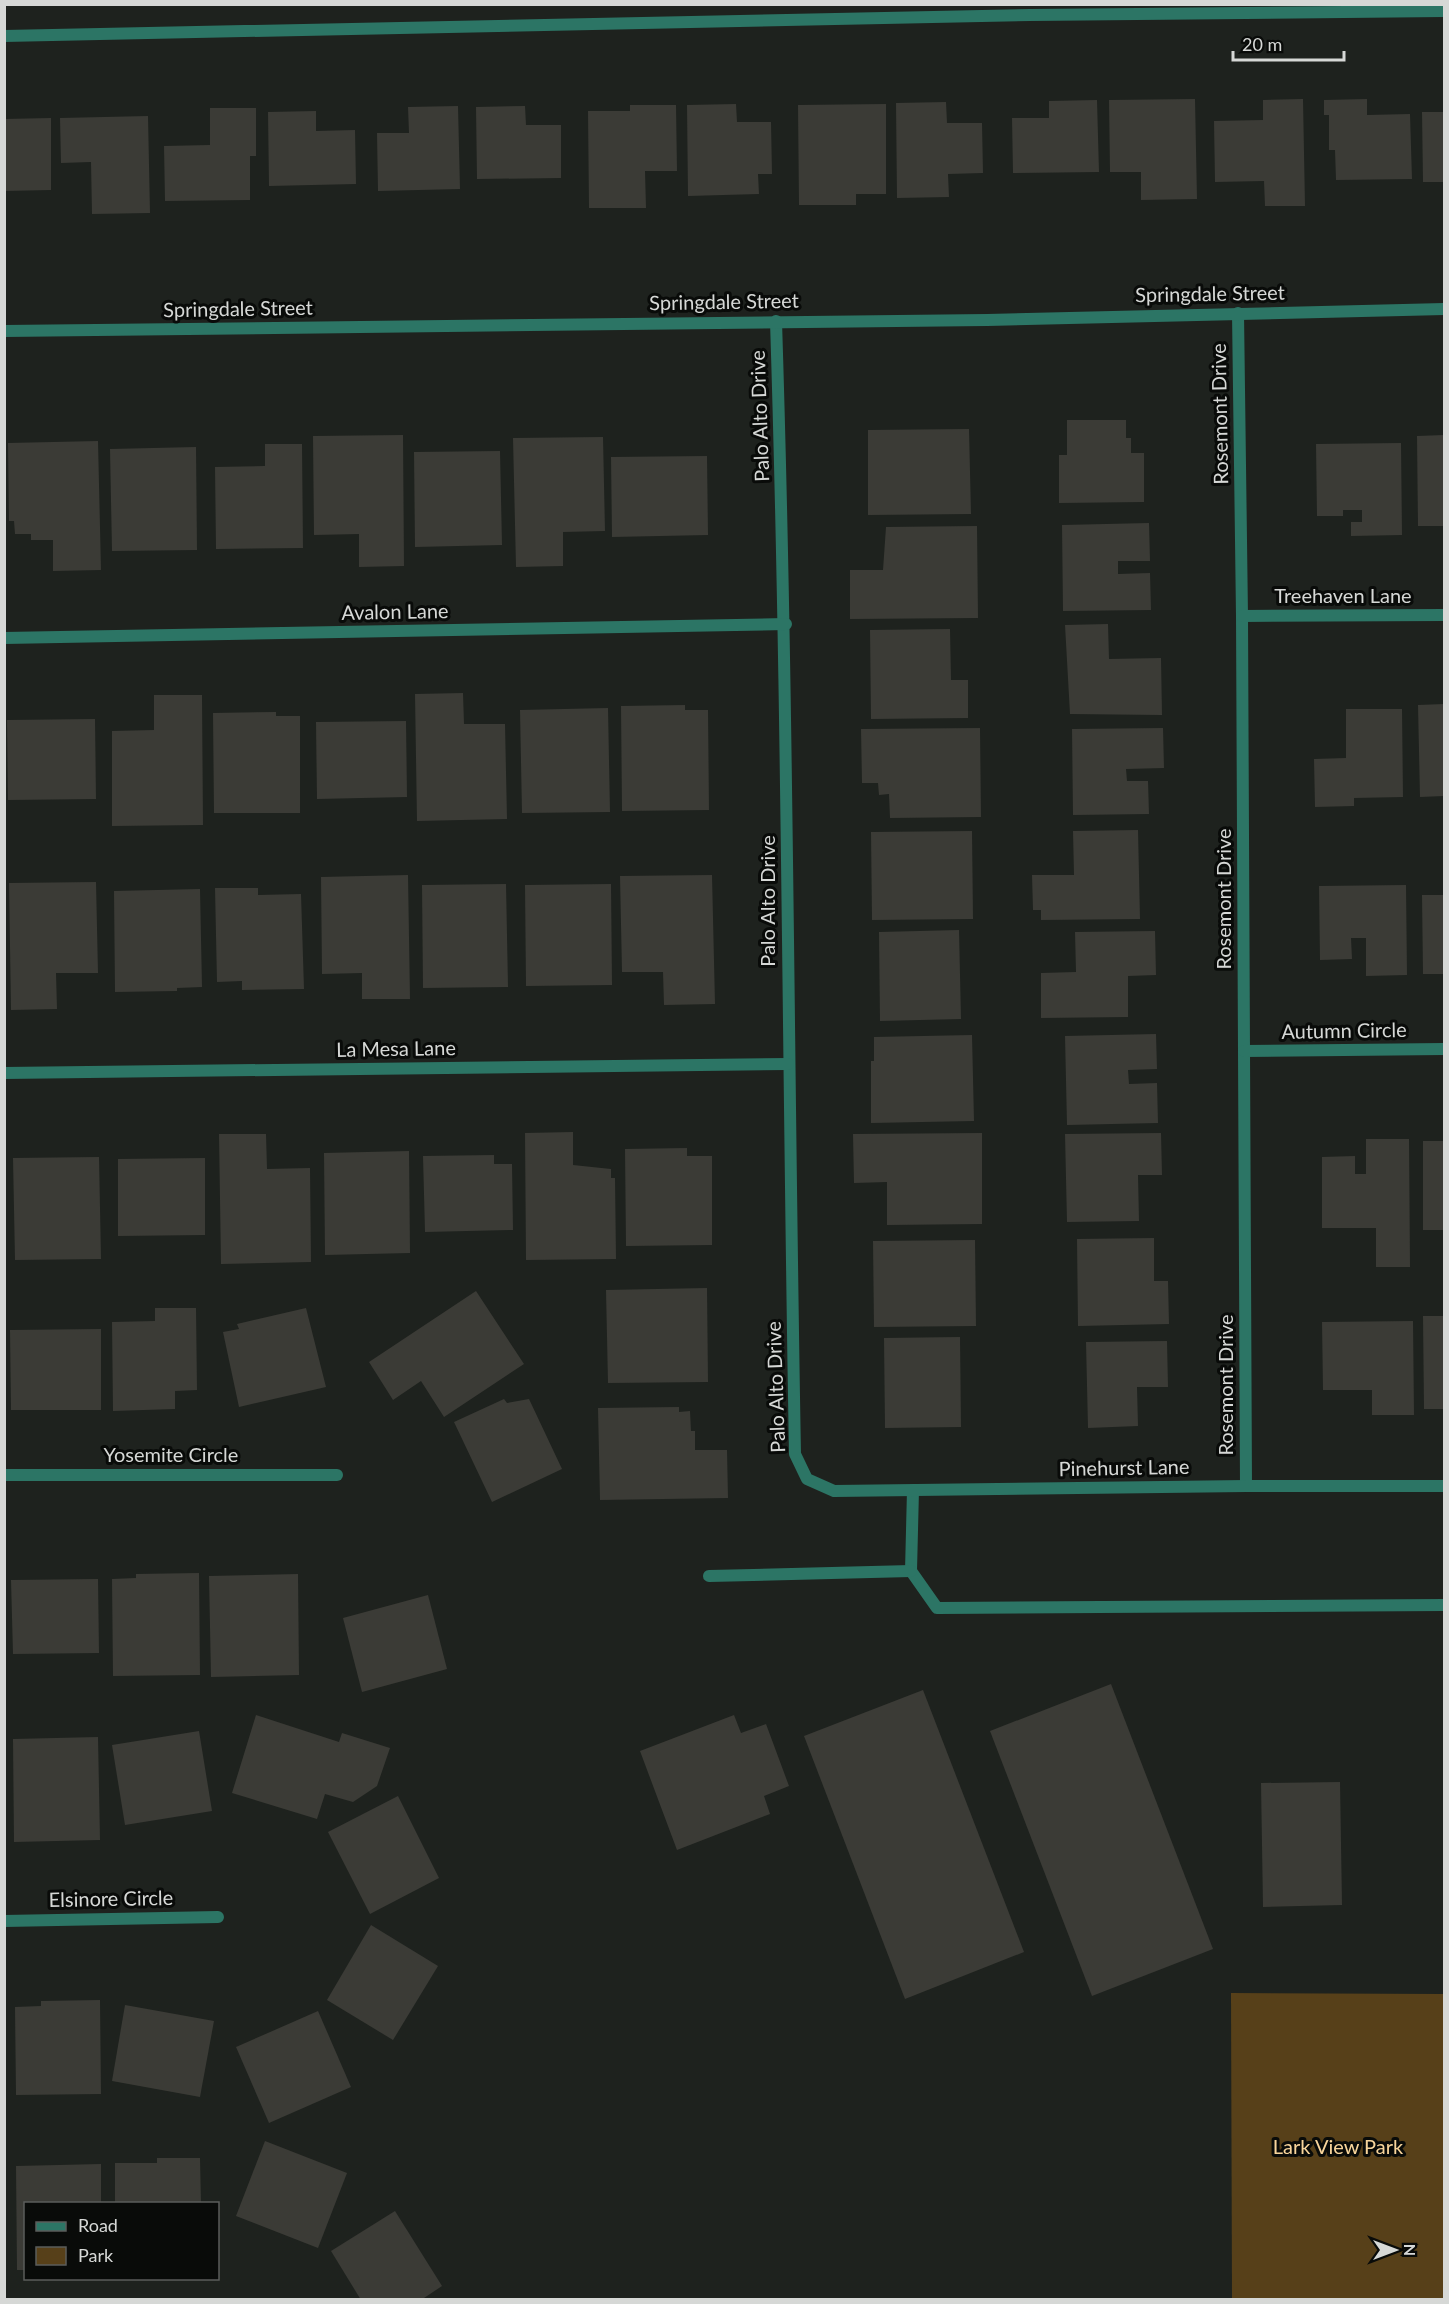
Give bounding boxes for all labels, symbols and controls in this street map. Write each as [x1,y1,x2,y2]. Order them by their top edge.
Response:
scale bar [1233,24,1344,62]
text: 20 m [1242,33,1282,55]
street label: Springdale Street [1135,280,1285,306]
street label: Springdale Street [649,288,799,314]
street label: Springdale Street [163,295,313,321]
street label: Rosemont Drive [1206,343,1232,485]
street label: Palo Alto Drive [745,350,773,482]
street label: Treehaven Lane [1274,583,1412,607]
street label: Avalon Lane [341,598,449,624]
street label: Rosemont Drive [1211,828,1235,970]
street label: Palo Alto Drive [755,835,779,967]
street label: Autumn Circle [1281,1017,1407,1043]
street label: La Mesa Lane [336,1035,456,1061]
street label: Rosemont Drive [1213,1314,1237,1456]
street label: Palo Alto Drive [761,1321,789,1453]
street label: Yosemite Circle [104,1442,238,1466]
street label: Pinehurst Lane [1058,1454,1190,1480]
street label: Elsinore Circle [49,1885,173,1911]
park label: Lark View Park [1273,2134,1404,2158]
legend [24,2202,219,2280]
text: Road [78,2214,118,2236]
north arrow [1365,2220,1425,2280]
text: Park [78,2244,114,2266]
text: N [1401,2244,1420,2256]

